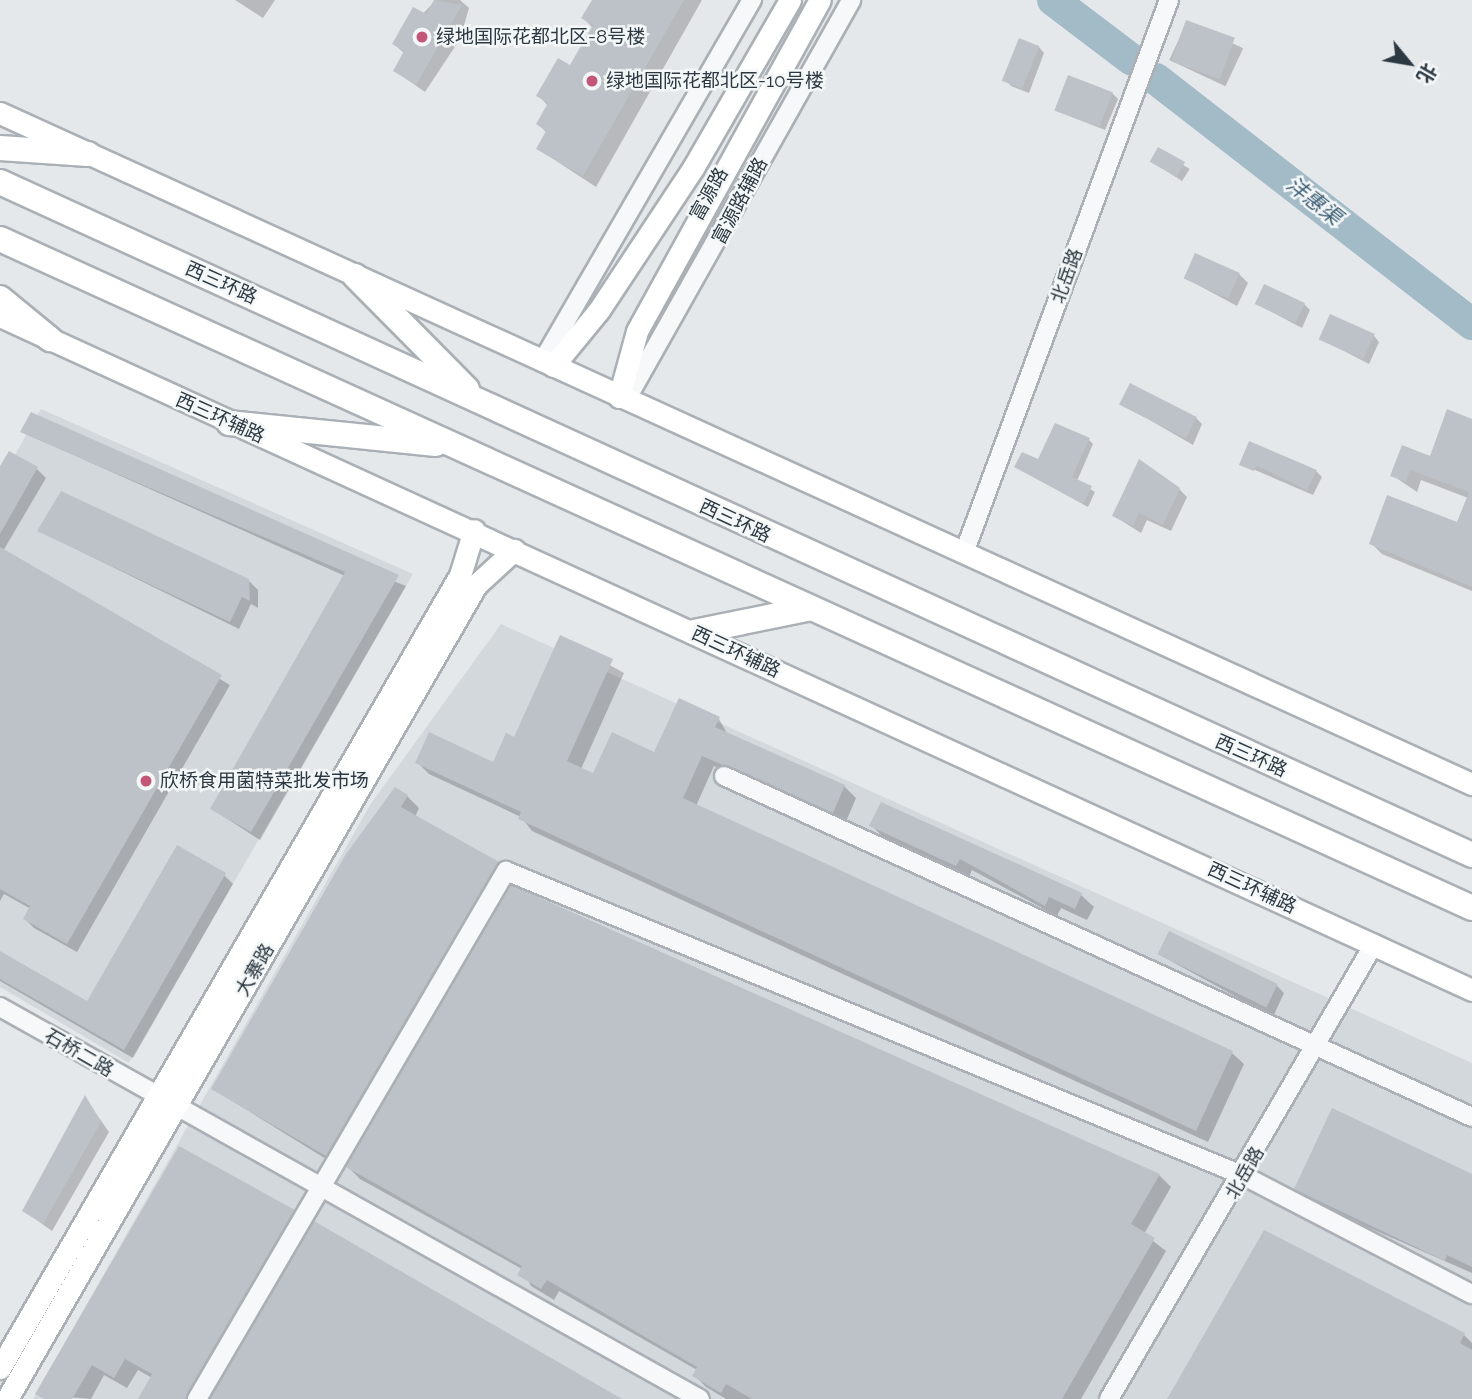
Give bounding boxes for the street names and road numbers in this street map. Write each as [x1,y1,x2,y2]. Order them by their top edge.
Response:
street label: 富源路辅路 [708,154,772,248]
street label: 富源路 [685,164,733,224]
street label: 北岳路 [1047,245,1087,307]
street label: 西三环路 [182,257,260,309]
street label: 西三环辅路 [172,388,268,448]
street label: 西三环路 [696,495,774,547]
street label: 西三环辅路 [688,622,784,682]
street label: 西三环路 [1212,730,1290,782]
street label: 西三环辅路 [1204,858,1300,918]
street label: 大寨路 [231,940,279,1000]
street label: 石桥二路 [40,1024,118,1082]
street label: 北岳路 [1221,1143,1269,1203]

